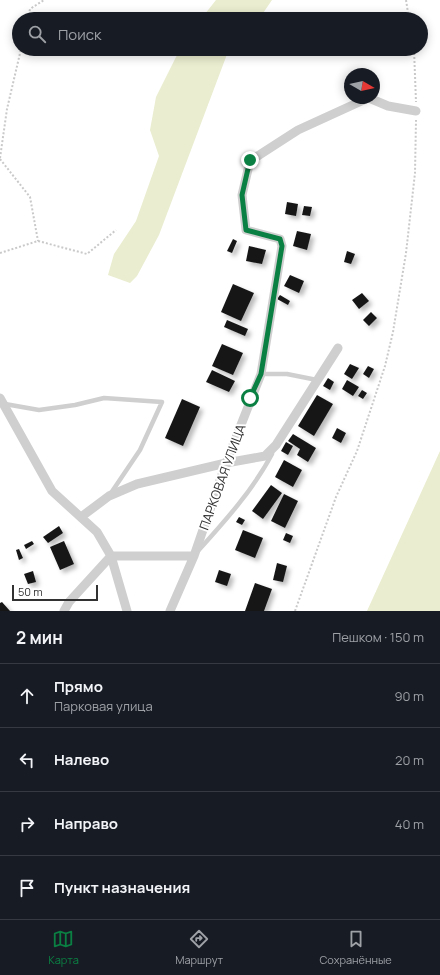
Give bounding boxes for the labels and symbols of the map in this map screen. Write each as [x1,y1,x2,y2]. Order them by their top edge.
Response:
north arrow [344,68,380,104]
route end [241,151,259,169]
route start [241,389,259,407]
street label: ПАРКОВАЯ УЛИЦА [194,422,250,532]
scale bar [12,583,98,602]

